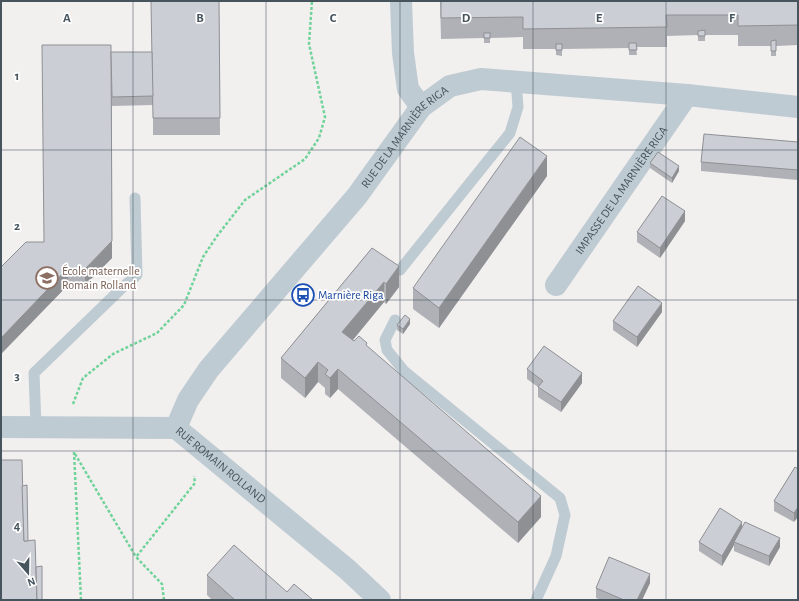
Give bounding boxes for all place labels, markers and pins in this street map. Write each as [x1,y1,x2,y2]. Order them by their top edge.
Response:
place label: École maternelle Romain Rolland [62,264,140,291]
school or university icon: École maternelle Romain Rolland [34,265,60,291]
bus stop icon: Marnière Riga [290,282,316,308]
place label: Marnière Riga [318,289,384,301]

